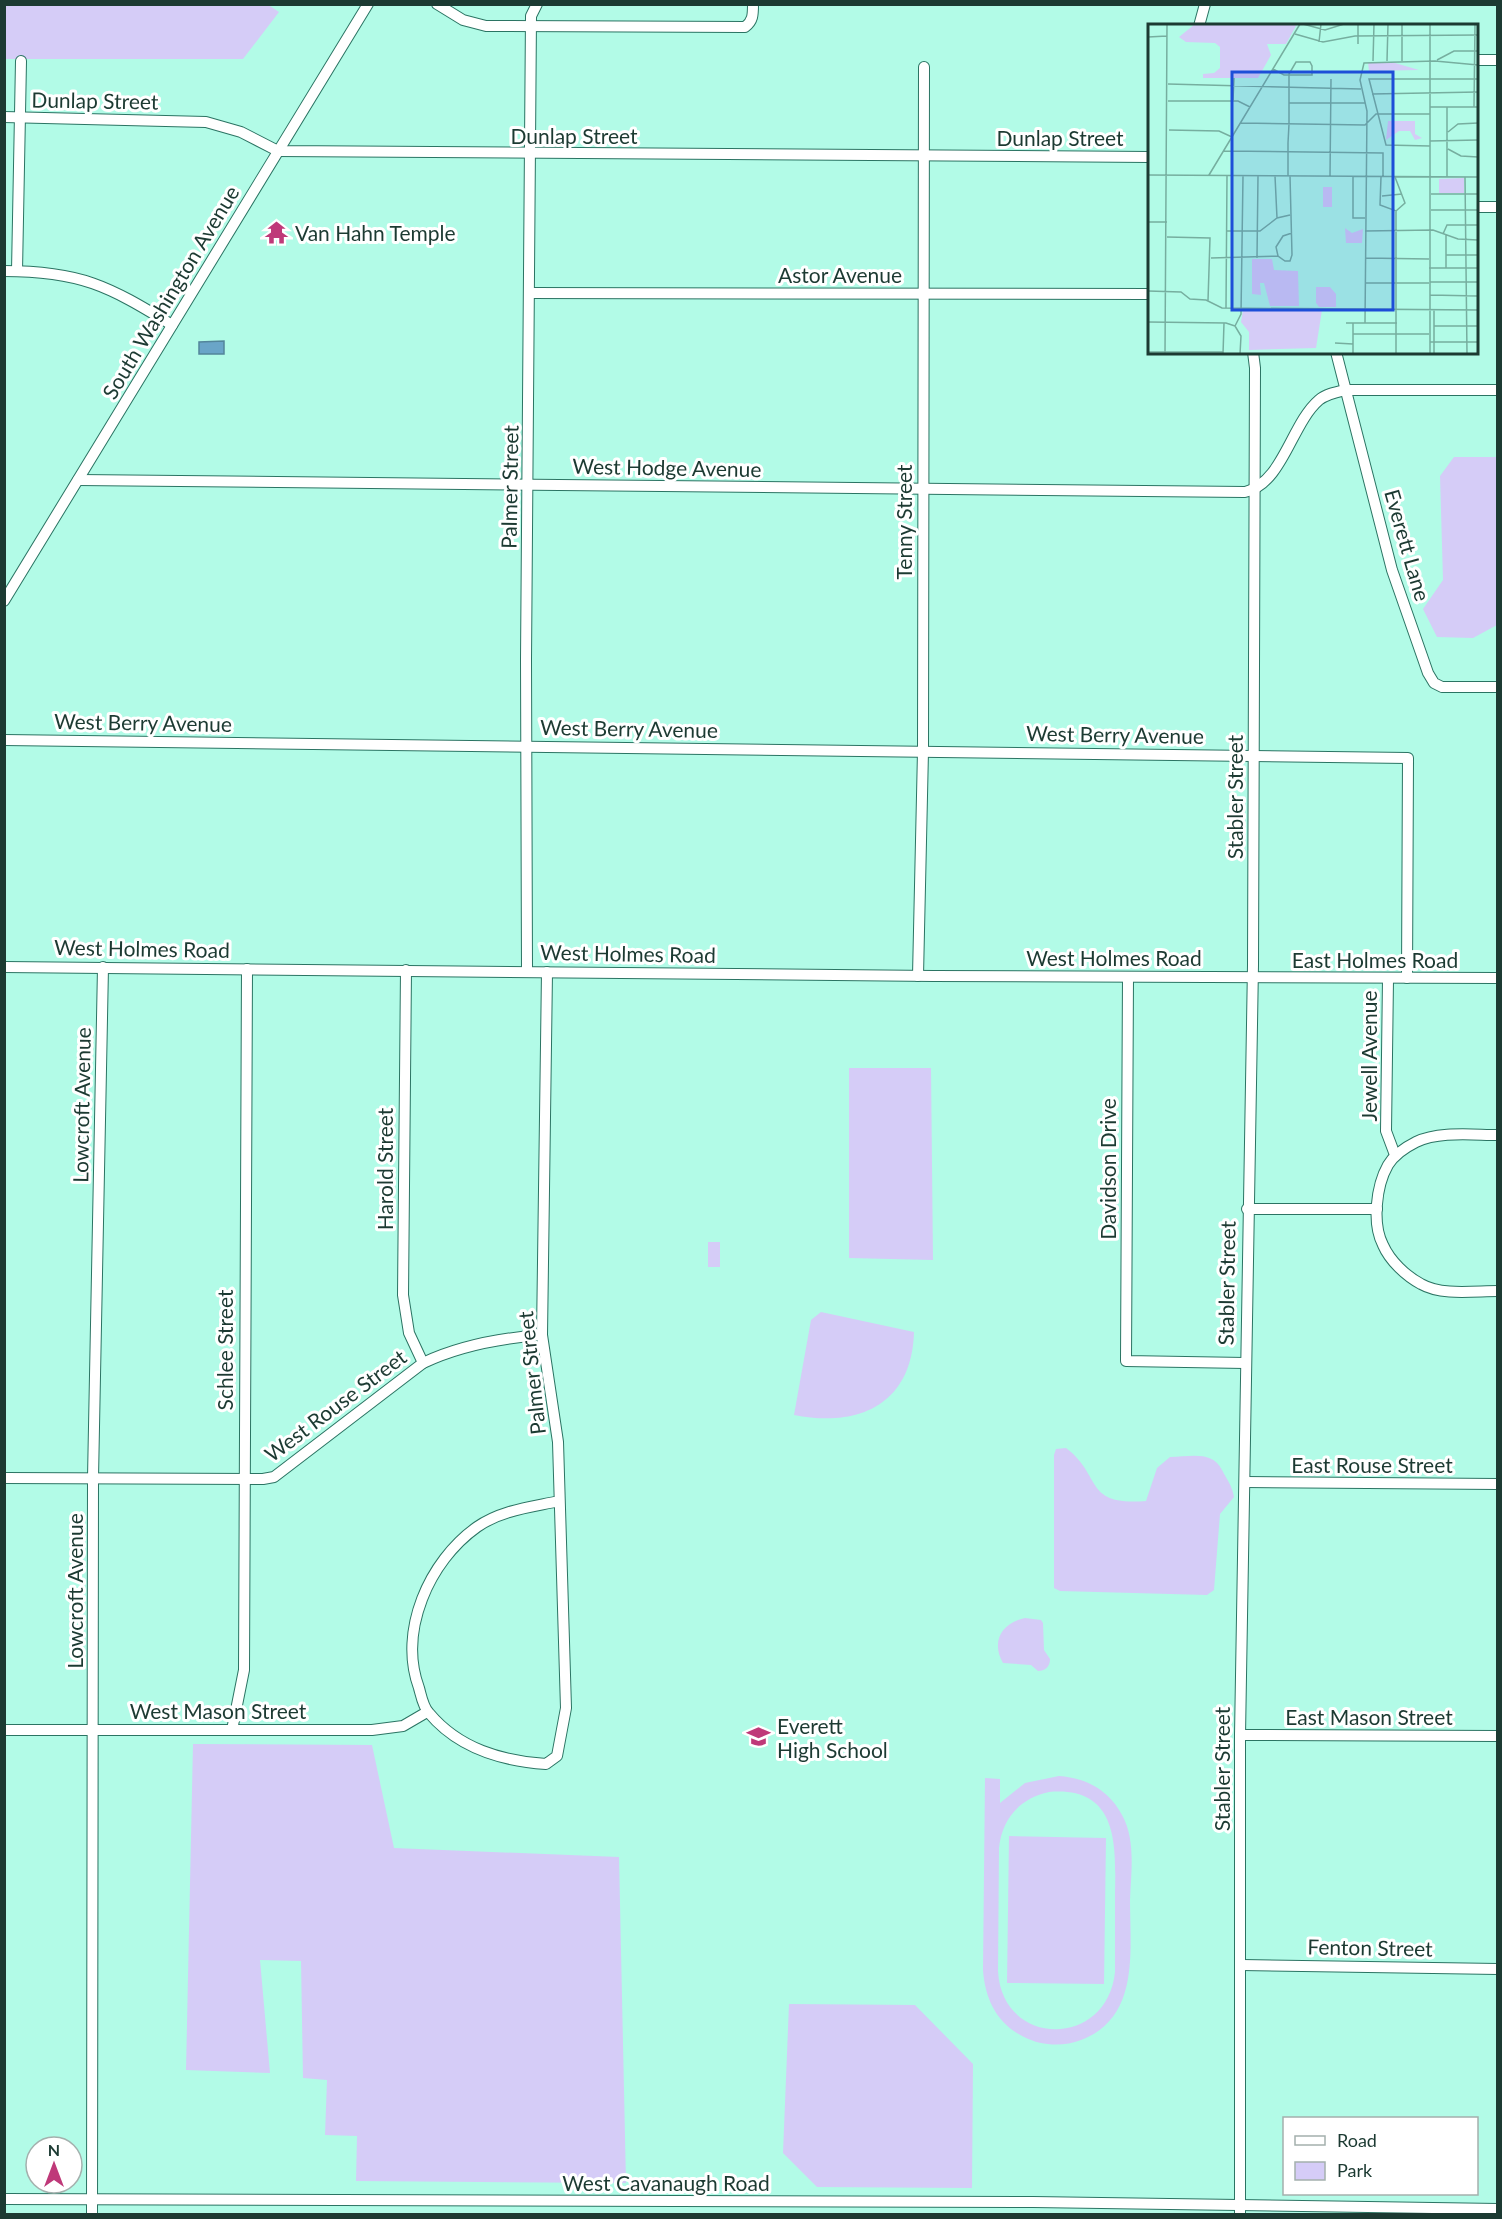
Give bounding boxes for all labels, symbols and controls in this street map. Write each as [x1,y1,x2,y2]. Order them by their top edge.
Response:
inset map [1148,24,1478,354]
street label: Dunlap Street [31,86,159,114]
street label: Dunlap Street [510,123,638,148]
street label: Dunlap Street [996,125,1124,150]
street label: South Washington Avenue [96,181,244,403]
temple icon: Van Hahn Temple [264,219,290,245]
place label: Van Hahn Temple [295,220,456,245]
street label: Astor Avenue [778,262,902,287]
street label: Palmer Street [495,424,523,549]
street label: West Hodge Avenue [572,453,762,481]
street label: Tenny Street [891,464,916,580]
street label: Everett Lane [1380,486,1436,604]
street label: West Berry Avenue [54,708,232,736]
street label: West Berry Avenue [540,714,718,742]
street label: West Berry Avenue [1026,720,1204,748]
street label: Stabler Street [1222,734,1247,859]
street label: West Holmes Road [54,934,230,962]
street label: West Holmes Road [540,939,716,967]
street label: West Holmes Road [1026,945,1202,970]
street label: East Holmes Road [1292,947,1458,972]
street label: Jewell Avenue [1356,990,1381,1122]
street label: Lowcroft Avenue [67,1027,95,1183]
street label: Davidson Drive [1095,1098,1120,1240]
street label: Harold Street [372,1107,397,1230]
street label: Stabler Street [1212,1220,1240,1345]
street label: Schlee Street [212,1289,237,1410]
street label: Palmer Street [512,1310,550,1436]
street label: West Rouse Street [259,1343,411,1466]
street label: East Rouse Street [1291,1452,1453,1477]
street label: Lowcroft Avenue [62,1513,87,1669]
street label: West Mason Street [130,1698,307,1723]
street label: East Mason Street [1285,1704,1453,1729]
street label: Stabler Street [1209,1706,1234,1831]
place label: Everett High School [777,1713,888,1762]
school or university icon: Everett High School [746,1724,772,1750]
street label: Fenton Street [1307,1933,1433,1961]
legend [1283,2117,1478,2195]
text: Road [1337,2129,1377,2151]
north arrow [24,2135,84,2195]
text: N [48,2140,60,2159]
text: Park [1337,2159,1373,2181]
street label: West Cavanaugh Road [562,2170,770,2195]

